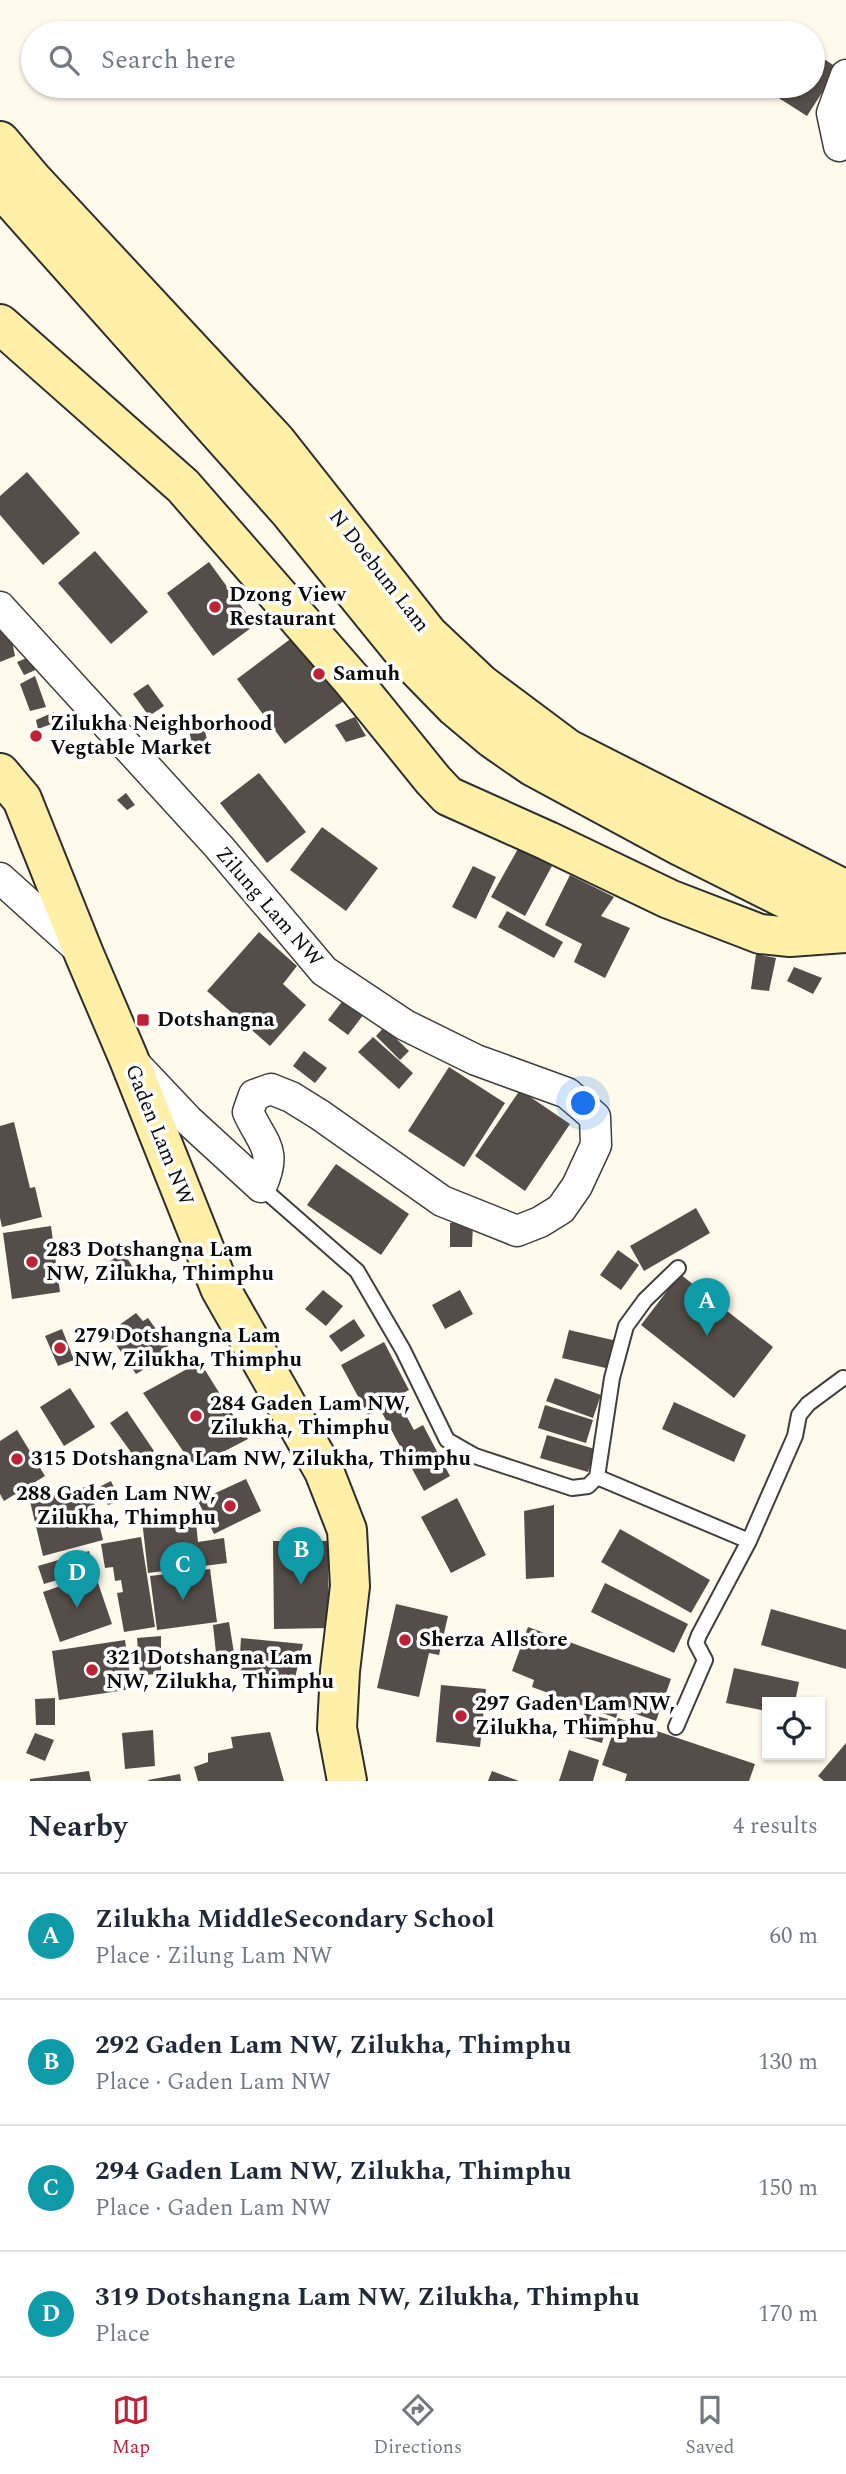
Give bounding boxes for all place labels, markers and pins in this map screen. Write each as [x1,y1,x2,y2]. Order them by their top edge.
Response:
place label: Dzong View Restaurant [229,579,348,635]
marker: Dzong View Restaurant [207,599,223,615]
place label: Samuh [333,658,400,690]
marker: Samuh [311,666,327,682]
place label: Zilukha Neighborhood Vegtable Market [50,708,273,764]
marker: Zilukha Neighborhood Vegtable Market [28,728,44,744]
place label: Dotshangna [157,1004,275,1036]
marker: Dotshangna [135,1012,151,1028]
place label: 283 Dotshangna Lam NW, Zilukha, Thimphu [46,1234,275,1290]
marker: 283 Dotshangna Lam NW, Zilukha, Thimphu [24,1254,40,1270]
pin: A [684,1278,730,1336]
place label: 279 Dotshangna Lam NW, Zilukha, Thimphu [74,1320,303,1376]
marker: 279 Dotshangna Lam NW, Zilukha, Thimphu [52,1340,68,1356]
place label: 284 Gaden Lam NW, Zilukha, Thimphu [210,1388,410,1444]
marker: 284 Gaden Lam NW, Zilukha, Thimphu [188,1408,204,1424]
place label: 315 Dotshangna Lam NW, Zilukha, Thimphu [31,1443,471,1475]
marker: 315 Dotshangna Lam NW, Zilukha, Thimphu [9,1451,25,1467]
place label: 288 Gaden Lam NW, Zilukha, Thimphu [16,1478,217,1534]
marker: 288 Gaden Lam NW, Zilukha, Thimphu [222,1498,238,1514]
pin: B [278,1527,324,1585]
pin: C [160,1542,206,1600]
pin: D [54,1550,100,1608]
place label: Sherza Allstore [419,1624,568,1656]
marker: Sherza Allstore [397,1632,413,1648]
place label: 321 Dotshangna Lam NW, Zilukha, Thimphu [106,1642,335,1698]
marker: 321 Dotshangna Lam NW, Zilukha, Thimphu [84,1662,100,1678]
place label: 297 Gaden Lam NW, Zilukha, Thimphu [475,1688,675,1744]
marker: 297 Gaden Lam NW, Zilukha, Thimphu [453,1708,469,1724]

